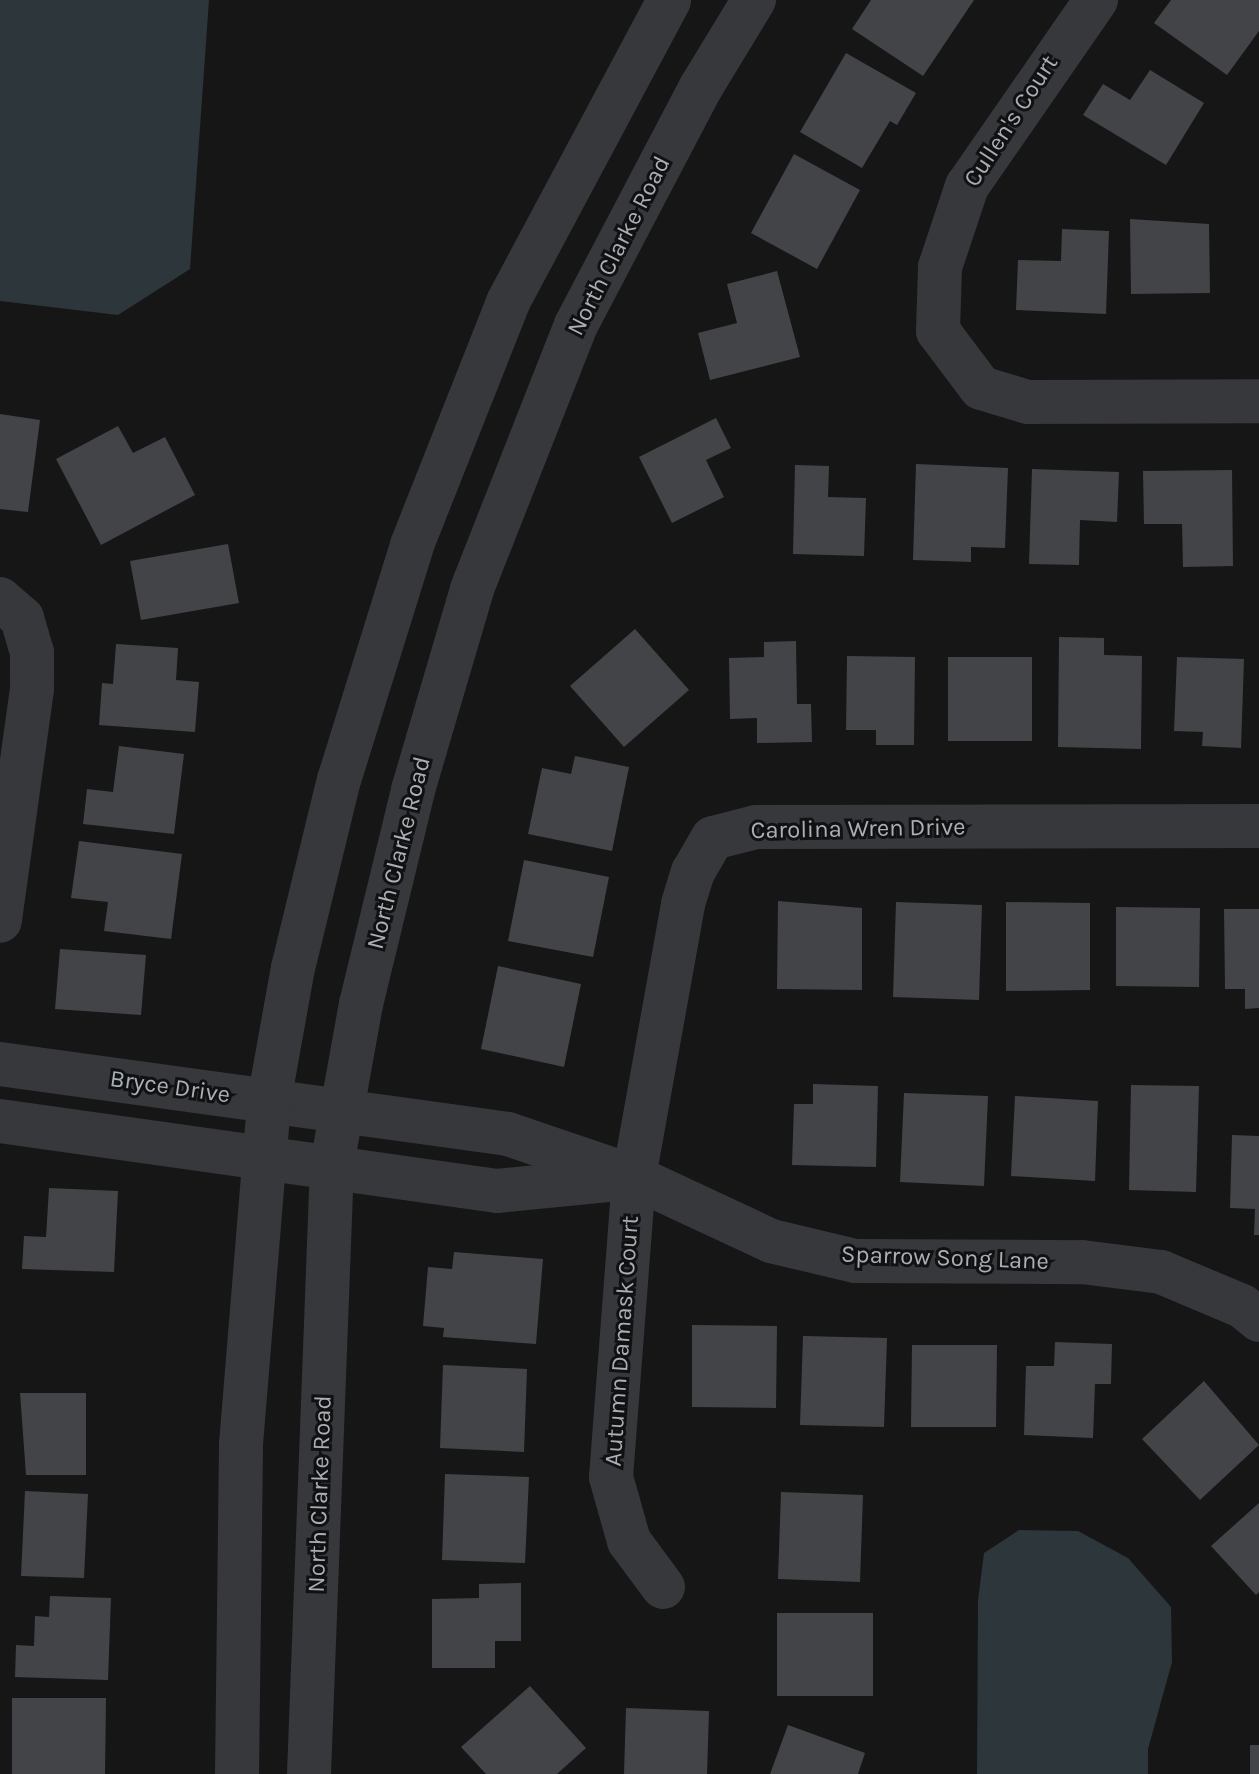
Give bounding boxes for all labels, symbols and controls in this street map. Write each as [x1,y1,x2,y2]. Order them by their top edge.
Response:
street label: Cullen's Court [958,50,1064,192]
street label: North Clarke Road [561,151,677,341]
street label: North Clarke Road [361,754,437,952]
street label: Carolina Wren Drive [750,813,966,845]
street label: Bryce Drive [108,1064,232,1110]
street label: Autumn Damask Court [599,1215,645,1467]
street label: Sparrow Song Lane [841,1240,1049,1276]
street label: North Clarke Road [302,1395,338,1593]

